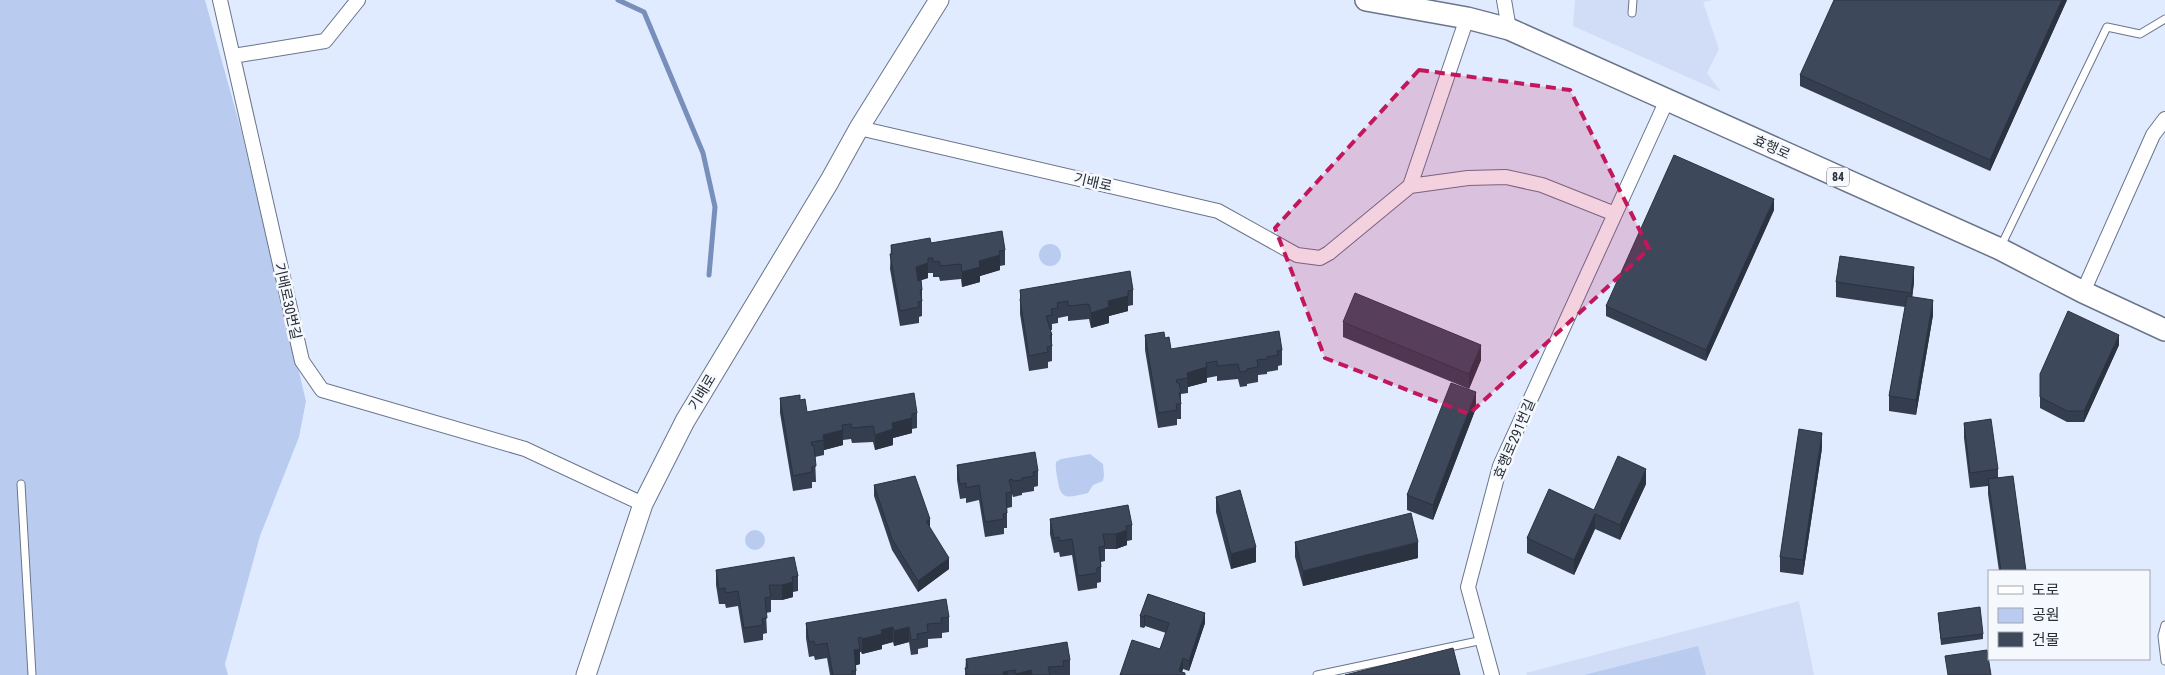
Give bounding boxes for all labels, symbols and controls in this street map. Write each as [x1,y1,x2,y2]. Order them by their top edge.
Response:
street label: 효행로 [1751,132,1793,162]
road number: 84 [1827,168,1849,186]
street label: 기배로 [1072,170,1114,194]
street label: 기배로30번길 [271,261,305,341]
street label: 기배로 [685,371,719,413]
street label: 효행로291번길 [1490,397,1538,481]
legend [1988,570,2150,660]
text: 도로 [2032,581,2060,599]
text: 공원 [2032,606,2060,624]
text: 건물 [2032,631,2060,649]

